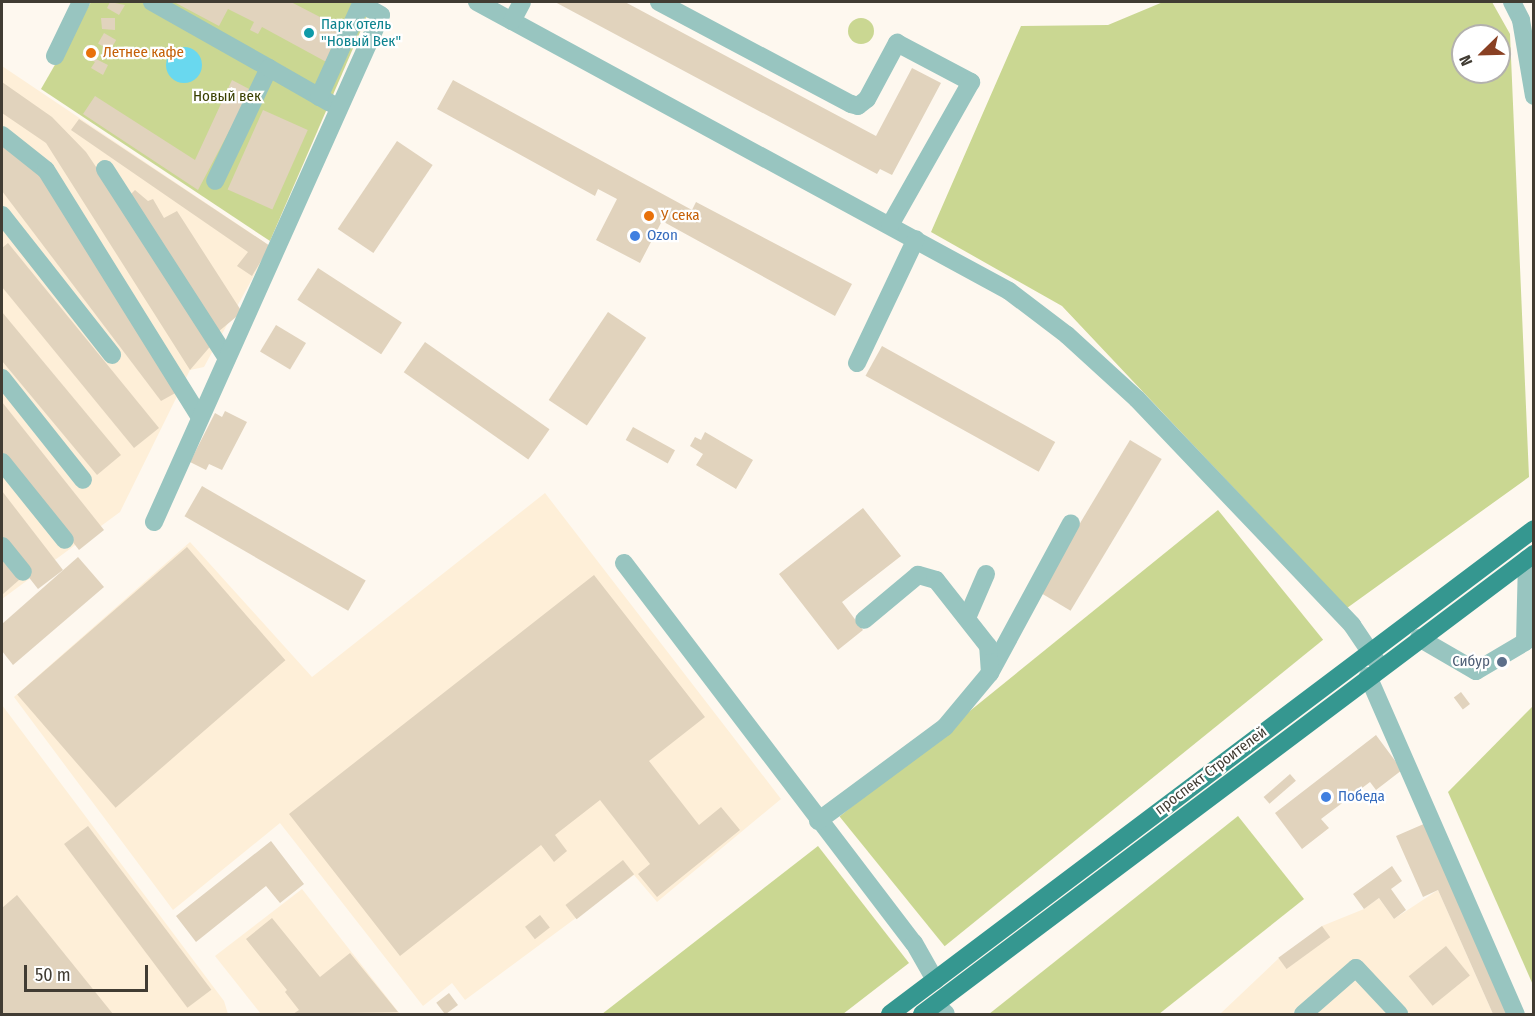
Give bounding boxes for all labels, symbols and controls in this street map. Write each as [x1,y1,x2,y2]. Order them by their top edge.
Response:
place label: Парк отель "Новый Век" [321,15,401,50]
north arrow [1451,24,1511,84]
marker: Парк отель "Новый Век" [302,26,316,40]
place label: Летнее кафе [103,44,184,62]
marker: Летнее кафе [84,46,98,60]
text: N [1455,52,1476,69]
park label: Новый век [193,88,261,106]
place label: У сека [661,207,700,225]
marker: У сека [642,209,656,223]
place label: Ozon [647,227,678,245]
marker: Ozon [628,229,642,243]
place label: Сибур [1452,653,1490,671]
marker: Сибур [1495,655,1509,669]
street label: проспект Строителей [1152,723,1270,819]
place label: Победа [1338,788,1385,806]
marker: Победа [1319,790,1333,804]
scale bar [27,953,152,991]
text: 50 m [35,964,71,986]

